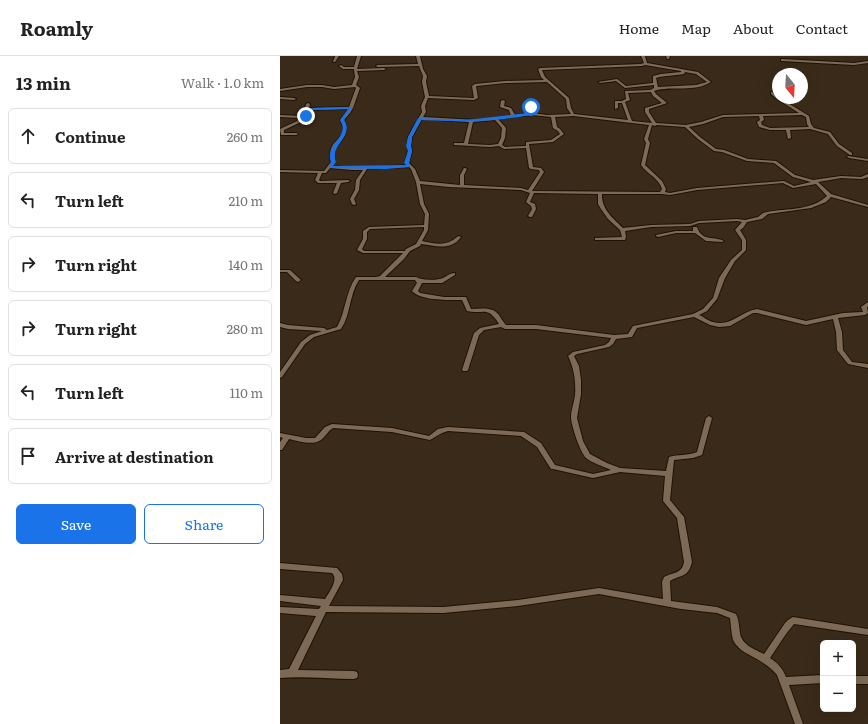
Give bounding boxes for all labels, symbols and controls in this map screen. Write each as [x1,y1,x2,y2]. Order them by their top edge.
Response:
text: Roamly [20,14,93,42]
text: Home [619,18,659,38]
text: Map [681,18,711,38]
text: About [733,18,774,38]
text: Contact [796,18,848,38]
north arrow [772,68,808,104]
text: 13 min [16,70,71,95]
text: Walk · 1.0 km [181,73,264,92]
route start [522,98,540,116]
route end [297,107,315,125]
icon: ahead [17,125,39,147]
text: Continue [55,125,125,148]
text: 260 m [227,127,263,146]
icon: left [17,189,39,211]
text: Turn left [55,189,124,212]
text: 210 m [228,191,263,210]
icon: right [17,253,39,275]
text: Turn right [55,253,137,276]
text: 140 m [228,255,263,274]
icon: right [17,317,39,339]
text: Turn right [55,317,137,340]
text: 280 m [227,319,263,338]
icon: left [17,381,39,403]
text: Turn left [55,381,124,404]
text: 110 m [230,383,263,402]
icon: arrive [17,445,39,467]
text: Arrive at destination [55,445,214,468]
button: Save [16,504,136,544]
button: Share [144,504,264,544]
map controls [820,640,856,712]
button: + [820,640,856,676]
button: − [820,676,856,712]

